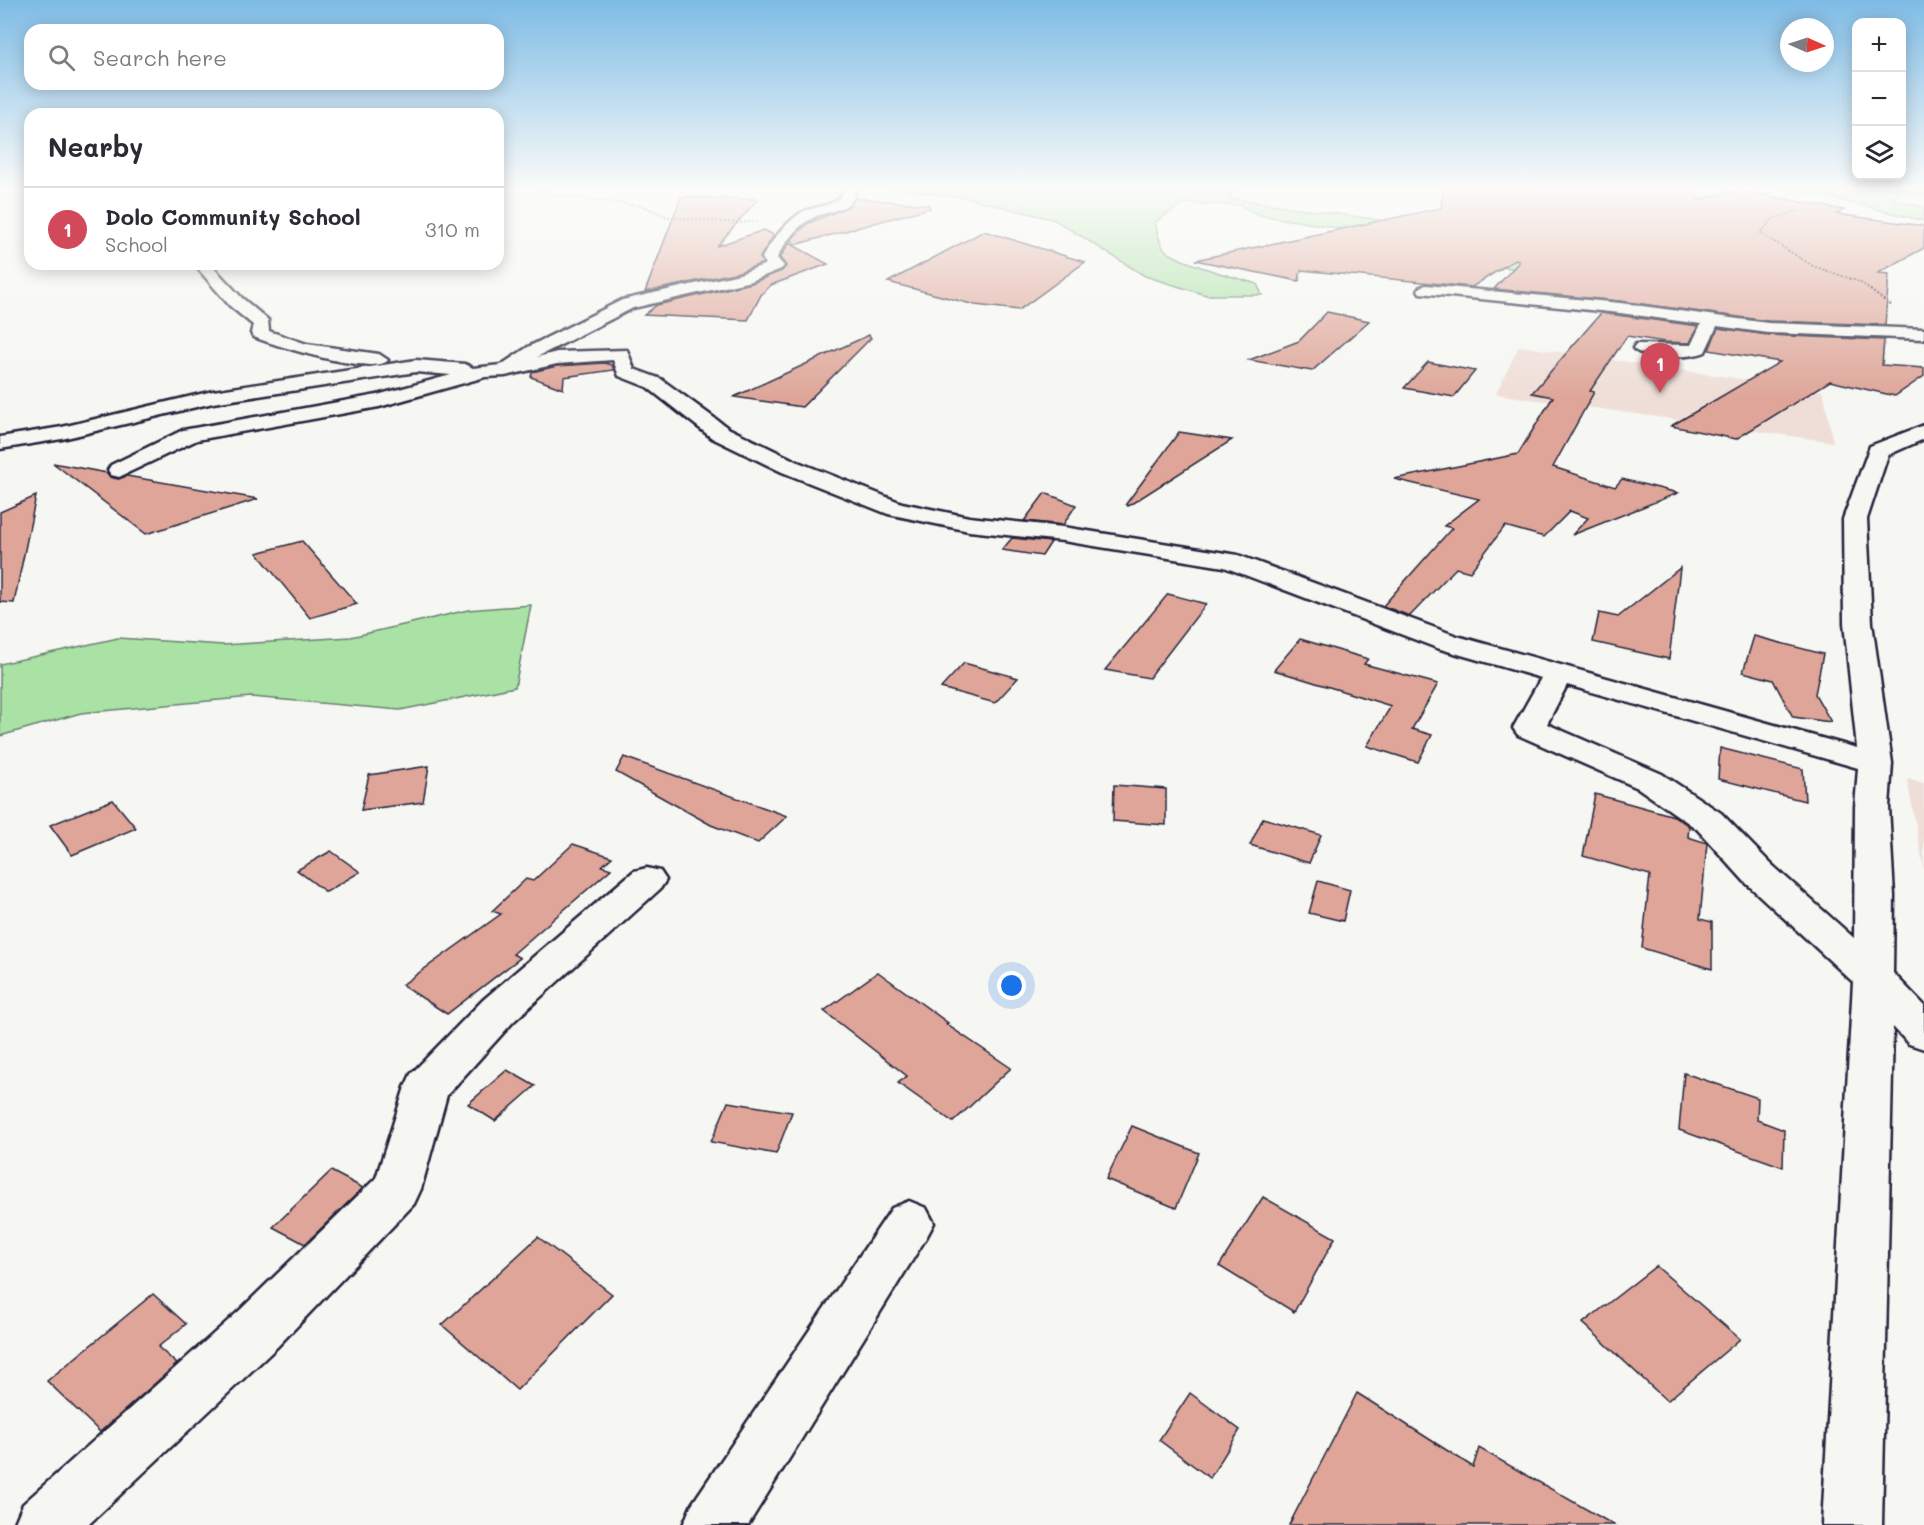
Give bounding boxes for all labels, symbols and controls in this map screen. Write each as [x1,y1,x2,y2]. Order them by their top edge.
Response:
north arrow [1780,18,1834,72]
map controls [1852,18,1906,180]
button: + [1852,18,1906,72]
search box [24,24,504,90]
icon: search [45,41,78,74]
text: Search here [93,43,227,72]
button: − [1852,72,1906,126]
button: layers [1852,126,1906,180]
text: Nearby [48,130,143,164]
text: Dolo Community School [105,202,361,231]
text: 1 [63,216,72,242]
text: 310 m [425,216,480,242]
text: School [105,231,168,257]
pin: 1 [1640,344,1680,393]
your location [997,971,1026,1000]

